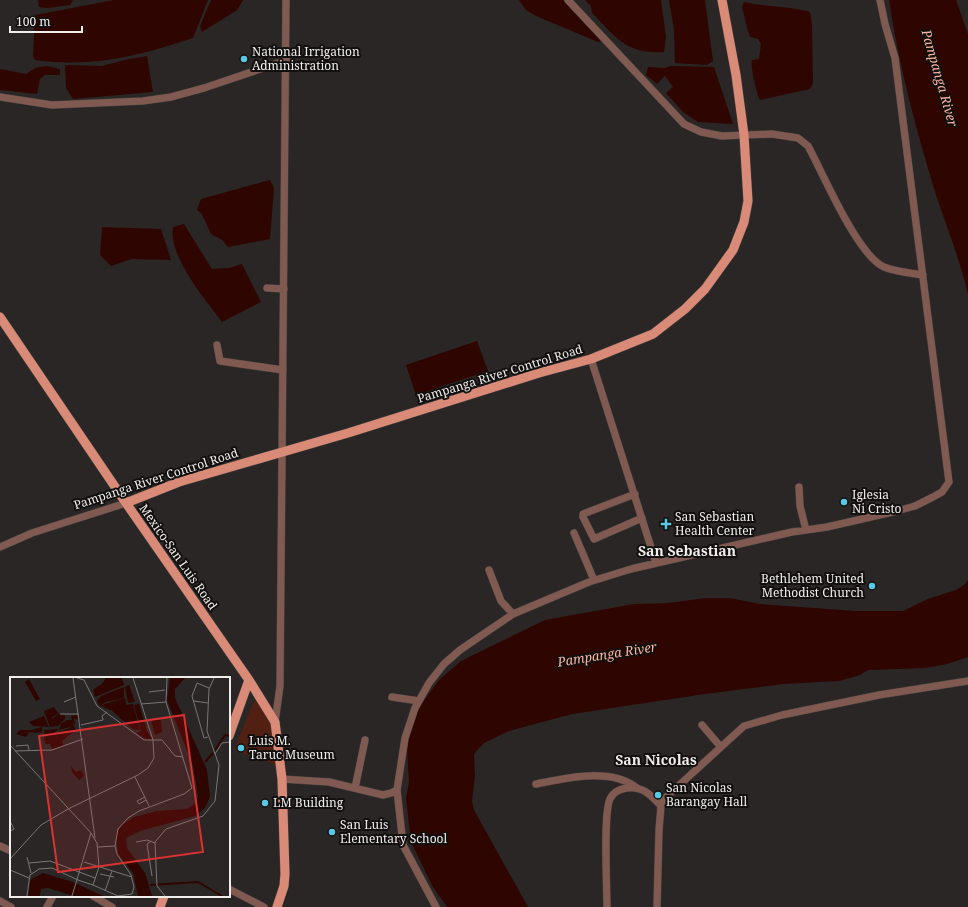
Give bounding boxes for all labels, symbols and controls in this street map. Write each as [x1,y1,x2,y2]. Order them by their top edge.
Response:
scale bar [10,8,82,34]
text: 100 m [16,13,51,30]
water label: Pampanga River [917,26,963,130]
place label: National Irrigation Administration [252,43,360,74]
marker: National Irrigation Administration [239,54,249,64]
street label: Pampanga River Control Road [415,340,585,407]
street label: Pampanga River Control Road [71,444,241,513]
place label: Iglesia Ni Cristo [852,486,902,517]
marker: Iglesia Ni Cristo [839,497,849,507]
street label: Mexico-San Luis Road [135,500,222,614]
place label: San Sebastian Health Center [675,508,755,539]
marker: San Sebastian Health Center [660,518,672,530]
district label: San Sebastian [638,541,736,560]
place label: Bethlehem United Methodist Church [761,570,865,601]
marker: Bethlehem United Methodist Church [867,581,877,591]
water label: Pampanga River [555,637,659,671]
inset map [10,677,230,897]
place label: Luis M. Taruc Museum [249,732,335,763]
marker: Luis M. Taruc Museum [236,743,246,753]
district label: San Nicolas [615,750,697,769]
place label: San Nicolas Barangay Hall [666,779,747,810]
marker: San Nicolas Barangay Hall [653,790,663,800]
place label: LM Building [273,794,344,811]
marker: LM Building [260,798,270,808]
place label: San Luis Elementary School [340,816,448,847]
marker: San Luis Elementary School [327,827,337,837]

